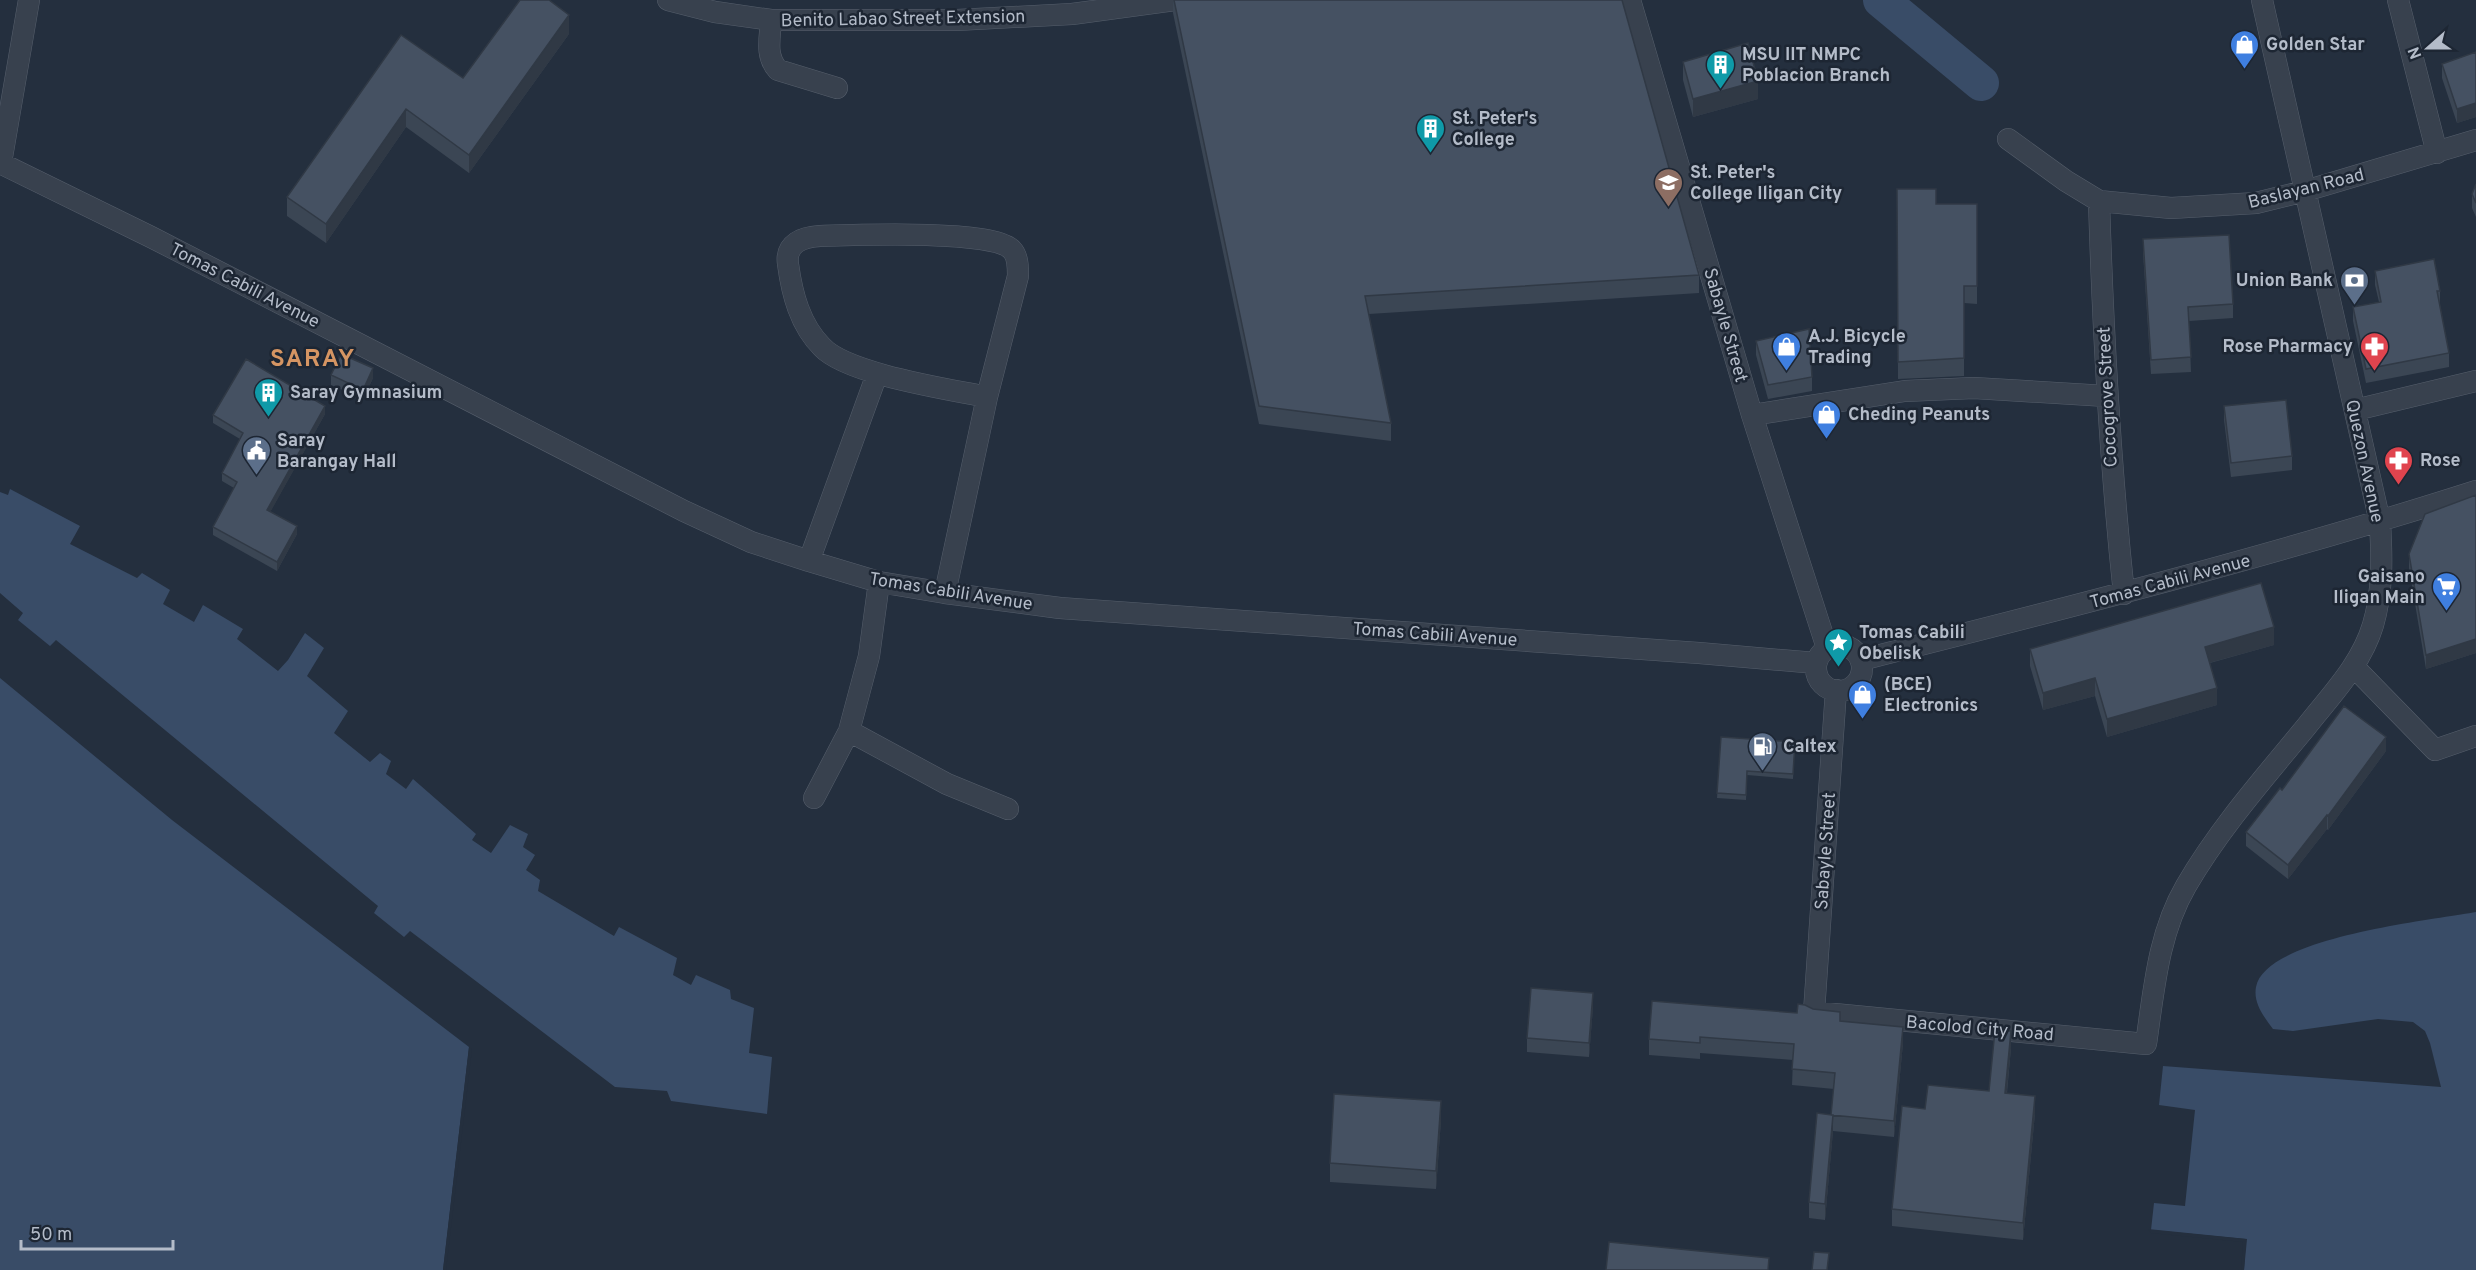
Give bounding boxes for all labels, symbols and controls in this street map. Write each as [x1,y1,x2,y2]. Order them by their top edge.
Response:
street label: Benito Labao Street Extension [780,6,1026,33]
north arrow [2398,18,2458,78]
shop icon: Golden Star [2229,28,2261,70]
place label: Golden Star [2266,34,2365,57]
place label: MSU IIT NMPC Poblacion Branch [1742,44,1890,88]
text: N [2404,44,2427,62]
building icon: MSU IIT NMPC Poblacion Branch [1705,48,1737,90]
place label: St. Peter's College [1452,108,1537,152]
building icon: St. Peter's College [1415,112,1447,154]
place label: St. Peter's College Iligan City [1690,162,1842,206]
street label: Baslayan Road [2246,164,2367,215]
school or university icon: St. Peter's College Iligan City [1653,166,1685,208]
street label: Tomas Cabili Avenue [166,239,323,334]
bank icon: Union Bank [2338,264,2370,306]
street label: Sabayle Street [1697,266,1752,385]
place label: Union Bank [2236,270,2333,293]
place label: A.J. Bicycle Trading [1808,326,1906,370]
street label: Cocogrove Street [2093,326,2124,468]
shop icon: A.J. Bicycle Trading [1771,330,1803,372]
pharmacy icon: Rose Pharmacy [2358,330,2390,372]
place label: Rose Pharmacy [2223,336,2353,359]
district label: SARAY [270,345,356,375]
building icon: Saray Gymnasium [253,376,285,418]
place label: Saray Gymnasium [290,382,442,405]
shop icon: Cheding Peanuts [1811,398,1843,440]
street label: Quezon Avenue [2339,398,2388,525]
place label: Cheding Peanuts [1848,404,1990,427]
place label: Saray Barangay Hall [277,430,396,474]
public building icon: Saray Barangay Hall [240,434,272,476]
pharmacy icon: Rose [2383,444,2415,486]
place label: Rose [2420,450,2461,473]
street label: Tomas Cabili Avenue [2088,550,2253,615]
place label: Gaisano Iligan Main [2333,566,2425,610]
street label: Tomas Cabili Avenue [867,568,1034,617]
supermarket icon: Gaisano Iligan Main [2430,570,2462,612]
street label: Tomas Cabili Avenue [1352,618,1518,653]
place label: Tomas Cabili Obelisk [1859,622,1965,666]
place icon: Tomas Cabili Obelisk [1822,626,1854,668]
place label: (BCE) Electronics [1884,674,1978,718]
shop icon: (BCE) Electronics [1847,678,1879,720]
fuel station icon: Caltex [1746,730,1778,772]
place label: Caltex [1783,736,1837,759]
street label: Sabayle Street [1811,792,1842,911]
street label: Bacolod City Road [1905,1012,2055,1047]
scale bar [21,1213,172,1251]
text: 50 m [30,1224,72,1247]

